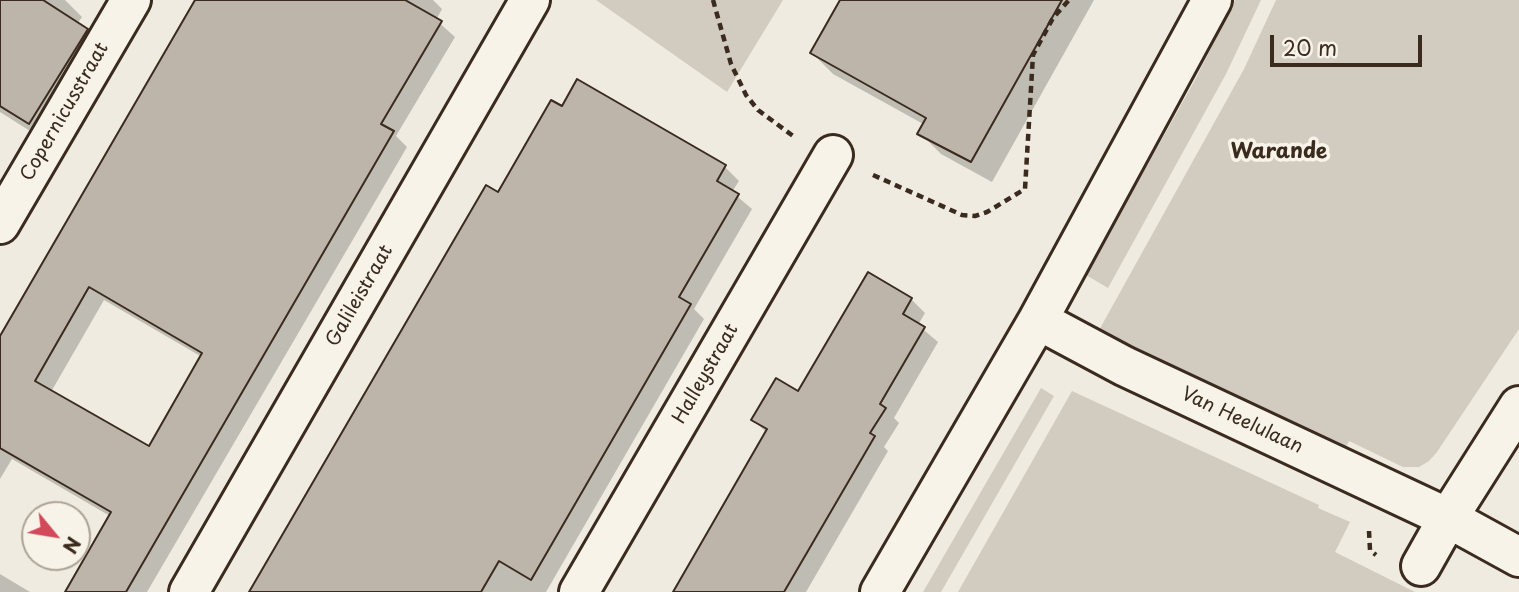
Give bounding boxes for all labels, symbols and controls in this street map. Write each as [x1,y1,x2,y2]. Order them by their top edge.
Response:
scale bar [1274,21,1426,65]
text: 20 m [1283,31,1337,63]
street label: Copernicusstraat [16,39,114,185]
district label: Warande [1231,139,1327,165]
street label: Galileistraat [322,241,398,351]
street label: Halleystraat [668,320,744,428]
street label: Van Heelulaan [1178,383,1306,459]
north arrow [21,501,91,571]
text: N [57,532,88,559]

